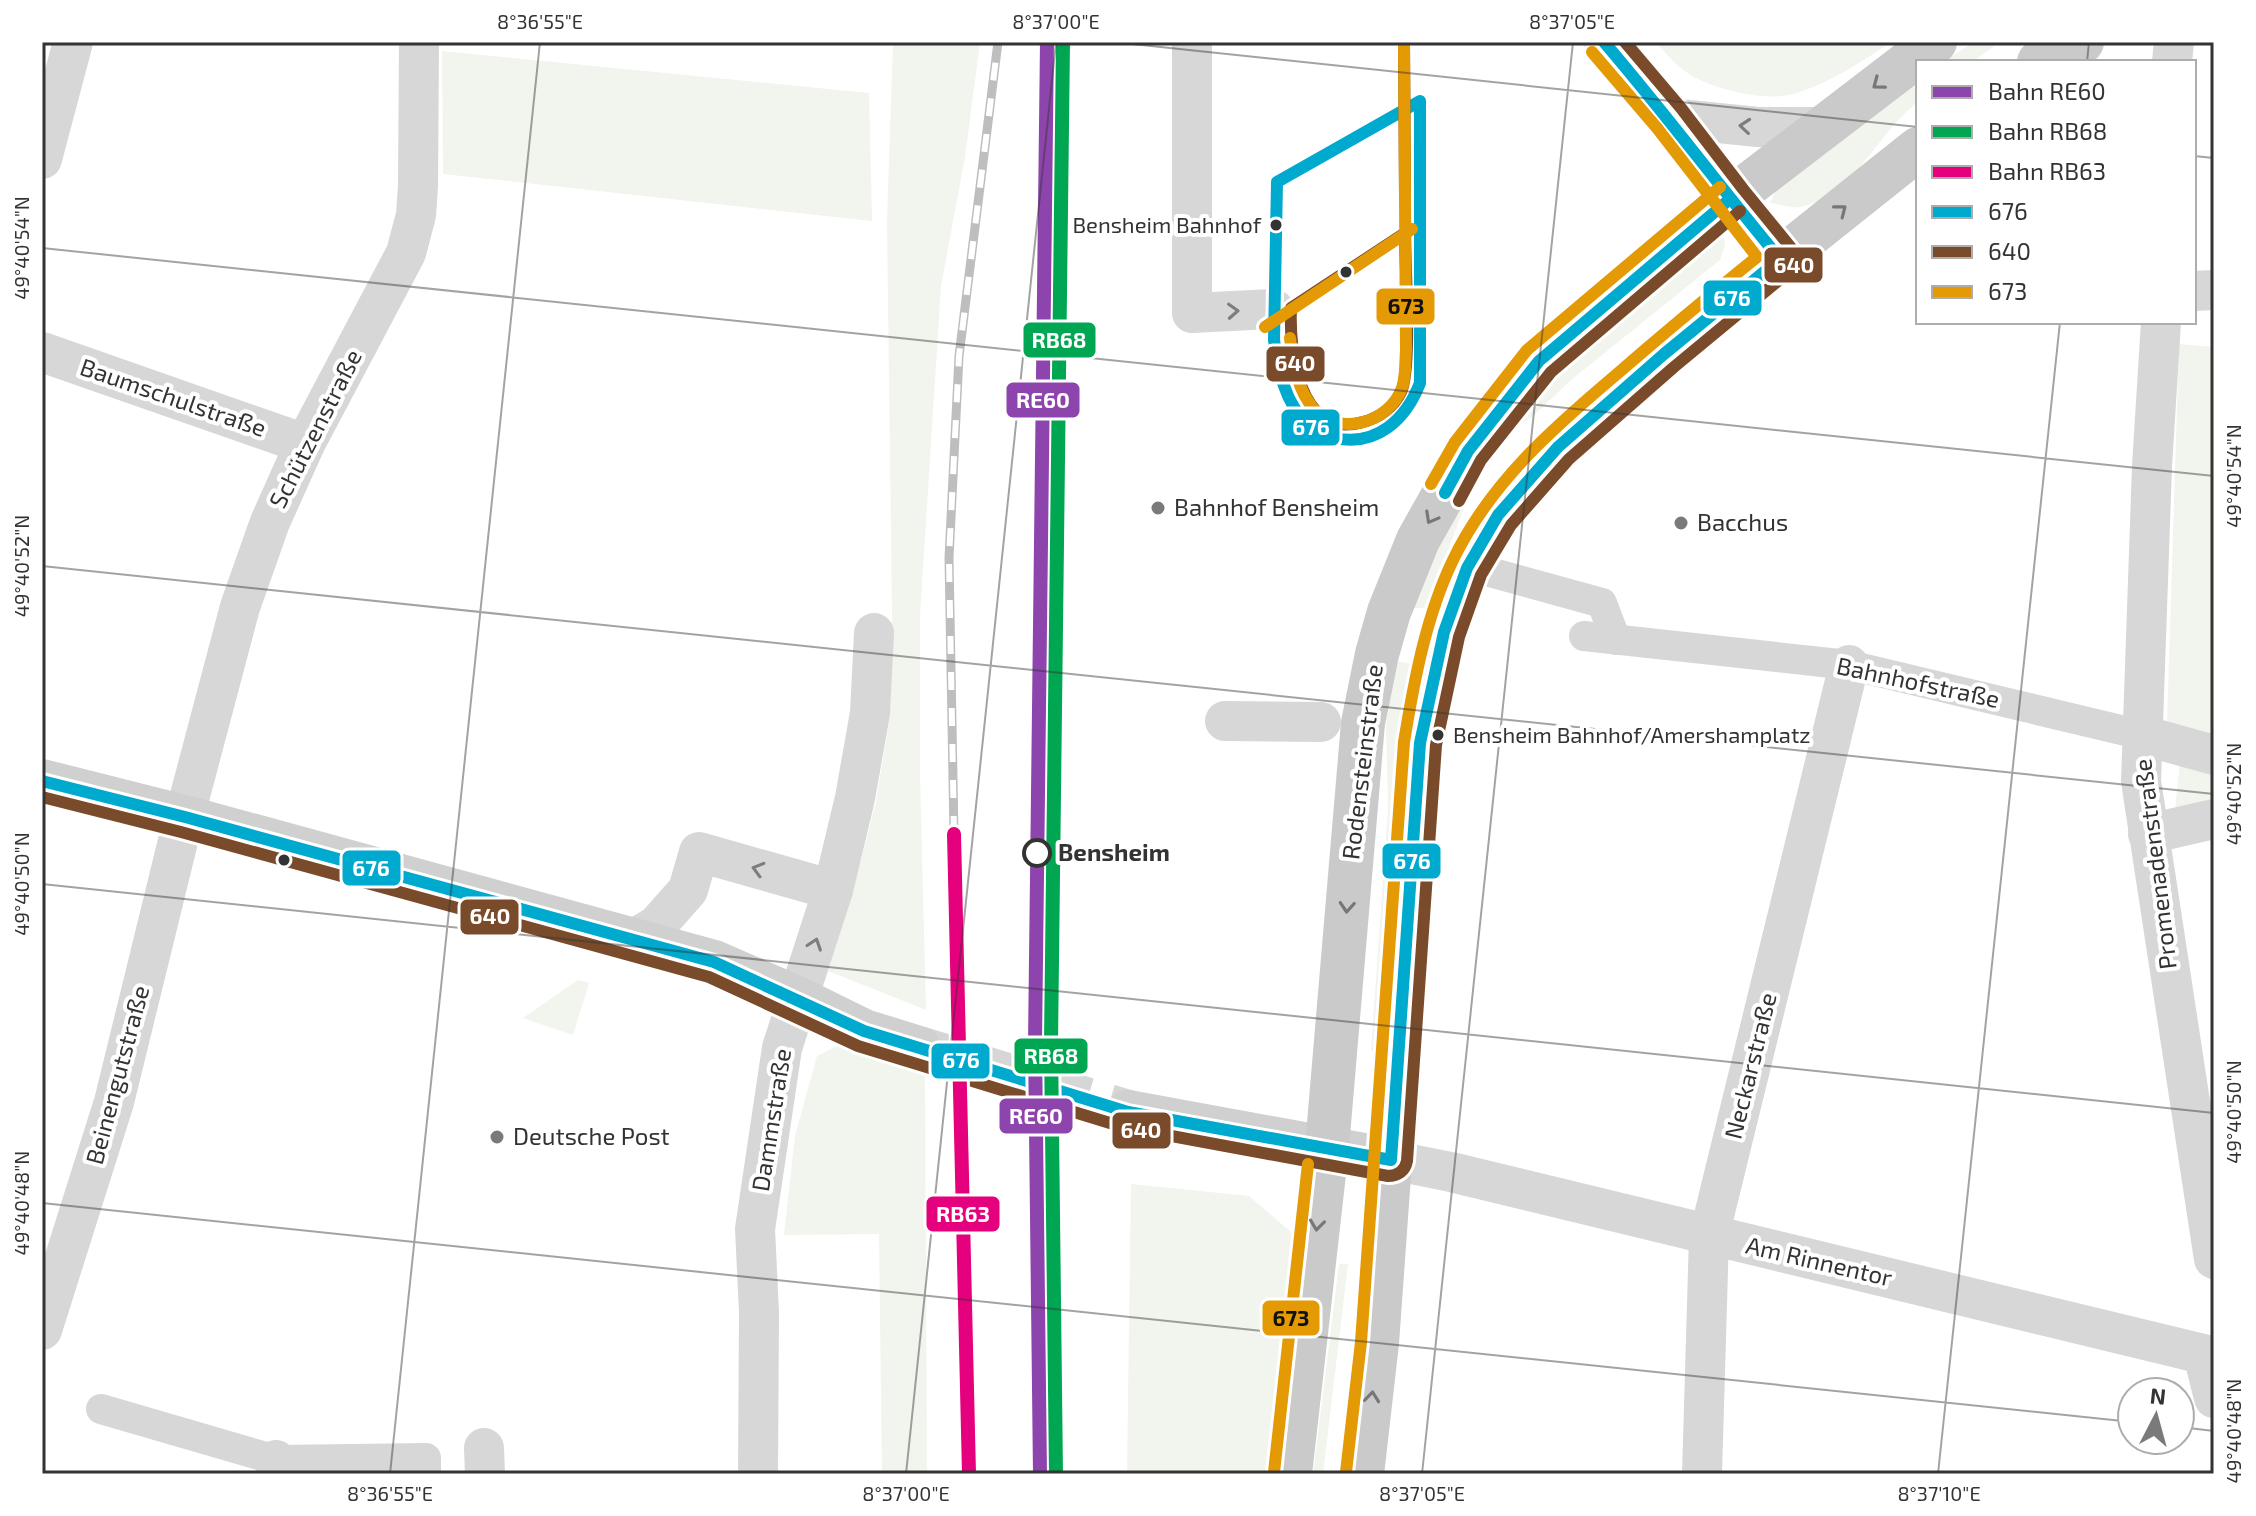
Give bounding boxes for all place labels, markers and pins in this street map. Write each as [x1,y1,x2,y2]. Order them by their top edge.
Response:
place label: Bensheim Bahnhof [1072,211,1262,237]
marker: Bensheim Bahnhof [1268,217,1284,233]
unlabelled marker [1338,264,1354,280]
place label: Bahnhof Bensheim [1174,492,1379,521]
marker: Bahnhof Bensheim [1149,499,1167,517]
place label: Bacchus [1697,507,1788,536]
marker: Bacchus [1672,514,1690,532]
place label: Bensheim Bahnhof/Amershamplatz [1453,721,1810,747]
marker: Bensheim Bahnhof/Amershamplatz [1430,727,1446,743]
place label: Bensheim [1058,837,1170,866]
marker: Bensheim [1023,839,1051,867]
unlabelled marker [276,852,292,868]
place label: Deutsche Post [513,1121,670,1150]
marker: Deutsche Post [488,1128,506,1146]

